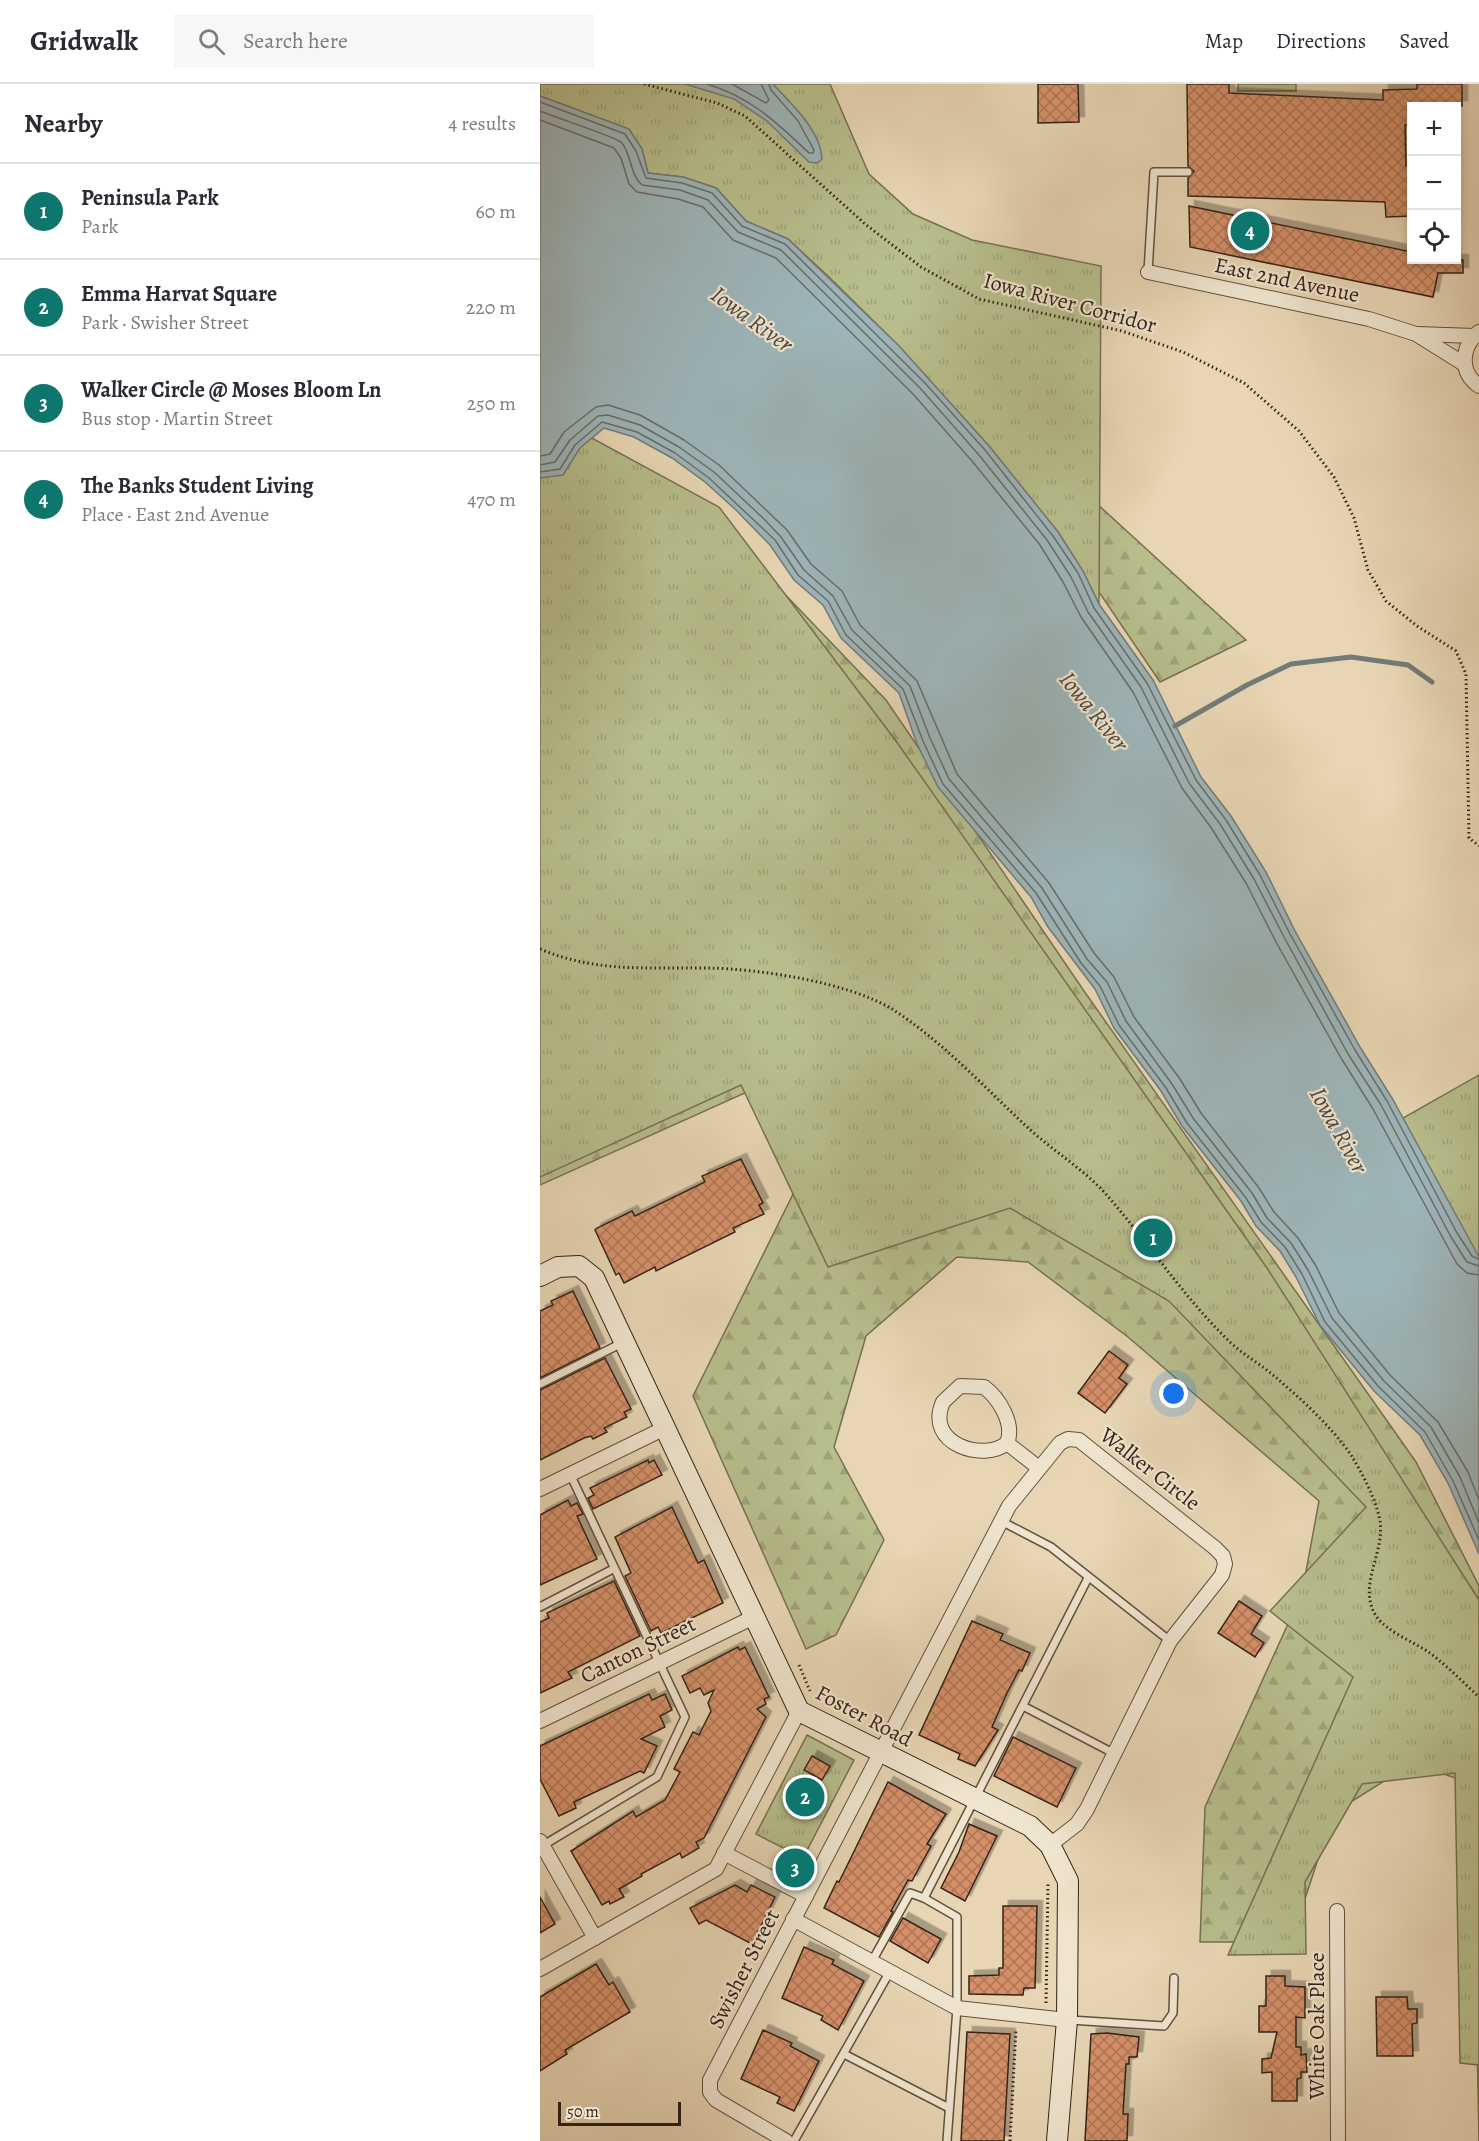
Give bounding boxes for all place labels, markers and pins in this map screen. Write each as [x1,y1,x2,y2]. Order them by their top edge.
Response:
pin: 4 [1230,208,1270,254]
pin: 1 [1134,1216,1172,1260]
pin: 2 [786,1774,824,1820]
pin: 3 [776,1846,814,1890]

